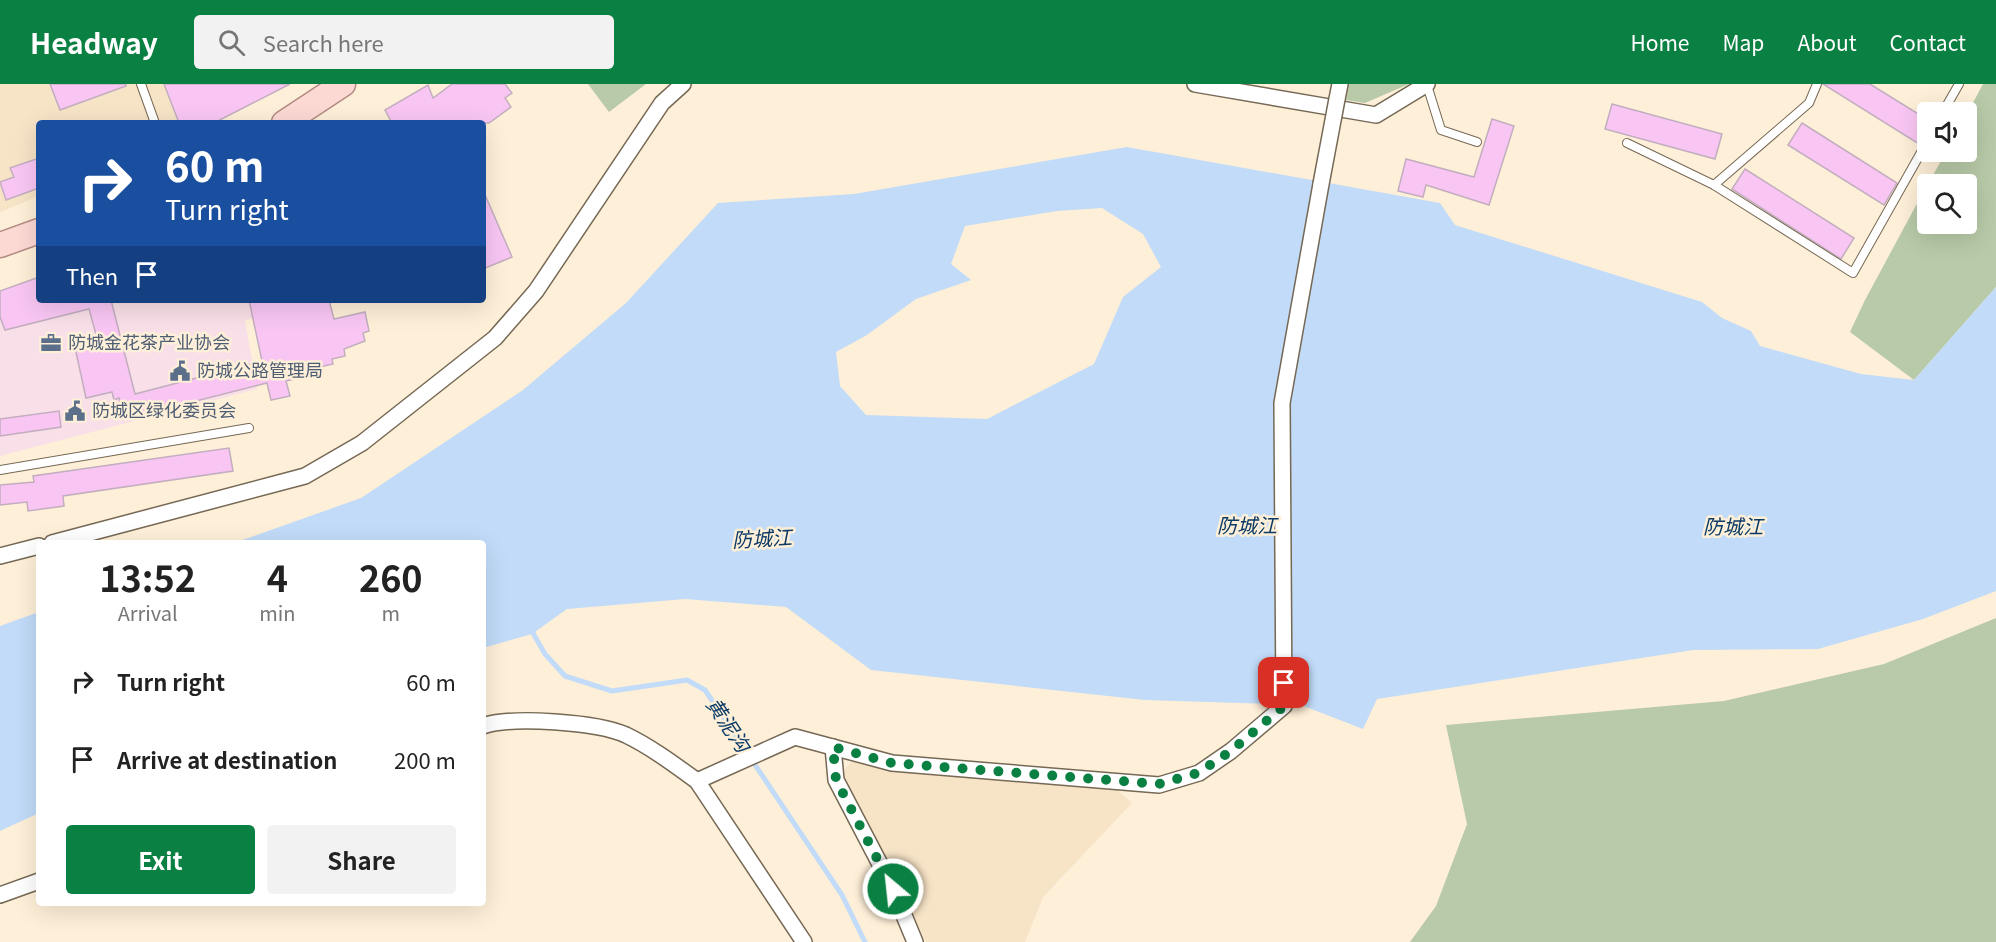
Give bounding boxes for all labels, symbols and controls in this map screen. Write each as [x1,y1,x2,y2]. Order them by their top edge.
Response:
search box [194,15,614,69]
text: Headway [30,22,158,62]
icon: search [215,26,248,59]
text: Search here [263,26,384,58]
text: Home [1630,27,1690,57]
text: Map [1723,27,1764,57]
text: About [1797,27,1857,57]
text: Contact [1890,27,1966,57]
map controls [1917,102,1977,234]
button: sound [1917,102,1977,162]
text: 60 m [165,133,265,194]
icon: right [66,144,144,222]
button: search [1917,174,1977,234]
text: Turn right [165,189,289,228]
icon: arrive [130,258,163,291]
text: Then [66,259,118,291]
place label: 防城金花茶产业协会 [68,328,230,354]
office icon: 防城金花茶产业协会 [39,331,63,355]
place label: 防城公路管理局 [197,356,323,382]
public building icon: 防城公路管理局 [168,359,192,383]
place label: 防城区绿化委员会 [92,396,236,422]
public building icon: 防城区绿化委员会 [63,399,87,423]
water label: 防城江 [1217,510,1279,539]
water label: 防城江 [1703,511,1765,540]
water label: 防城江 [731,521,795,554]
text: 13:52 [99,550,196,602]
text: 4 [267,550,288,602]
text: 260 [359,550,423,602]
text: Arrival [118,598,178,627]
text: min [259,598,296,627]
text: m [381,598,400,627]
pin [1258,657,1309,708]
icon: right [66,665,99,698]
text: Turn right [117,665,225,697]
text: 60 m [406,665,456,697]
icon: arrive [1267,666,1300,699]
water label: 黄泥沟 [700,691,759,759]
icon: arrive [66,743,99,776]
text: Arrive at destination [117,743,337,775]
text: 200 m [394,743,456,775]
button: Exit [66,825,255,894]
button: Share [267,825,456,894]
position arrow [861,857,925,921]

